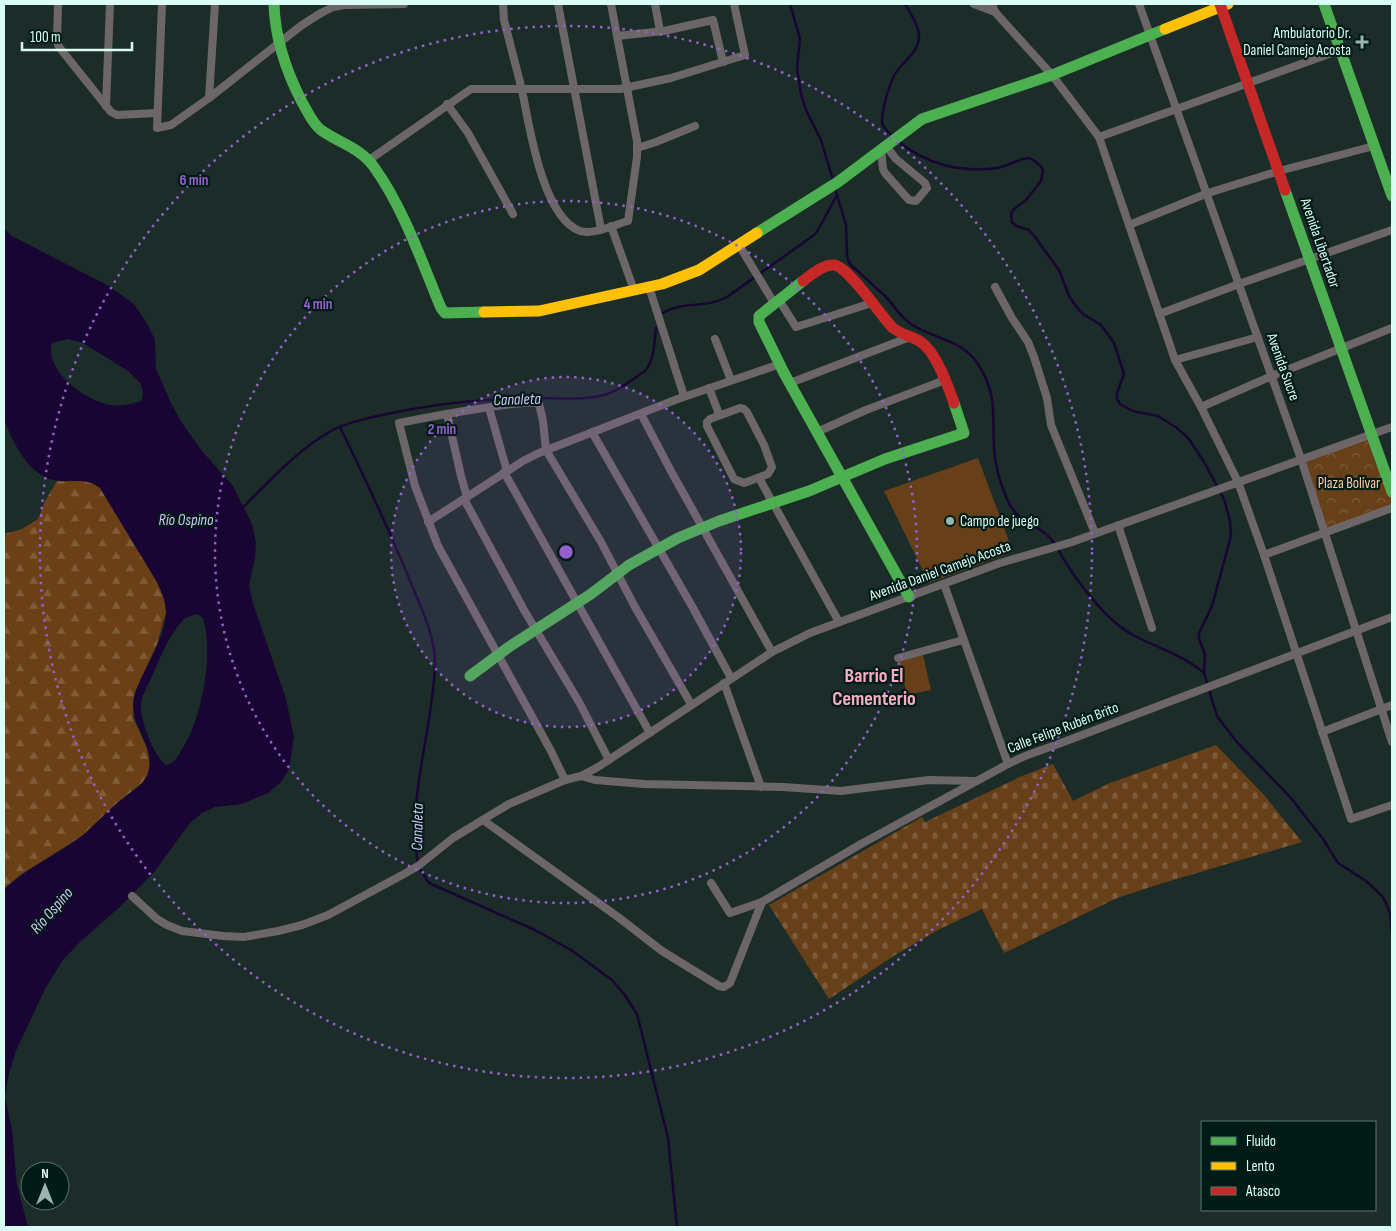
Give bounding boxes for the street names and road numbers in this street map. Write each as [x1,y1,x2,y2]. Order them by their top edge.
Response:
street label: Avenida Libertador [1295,195,1344,291]
street label: Avenida Sucre [1262,330,1304,403]
street label: Avenida Daniel Camejo Acosta [866,536,1014,606]
street label: Calle Felipe Rubén Brito [1005,698,1121,758]

